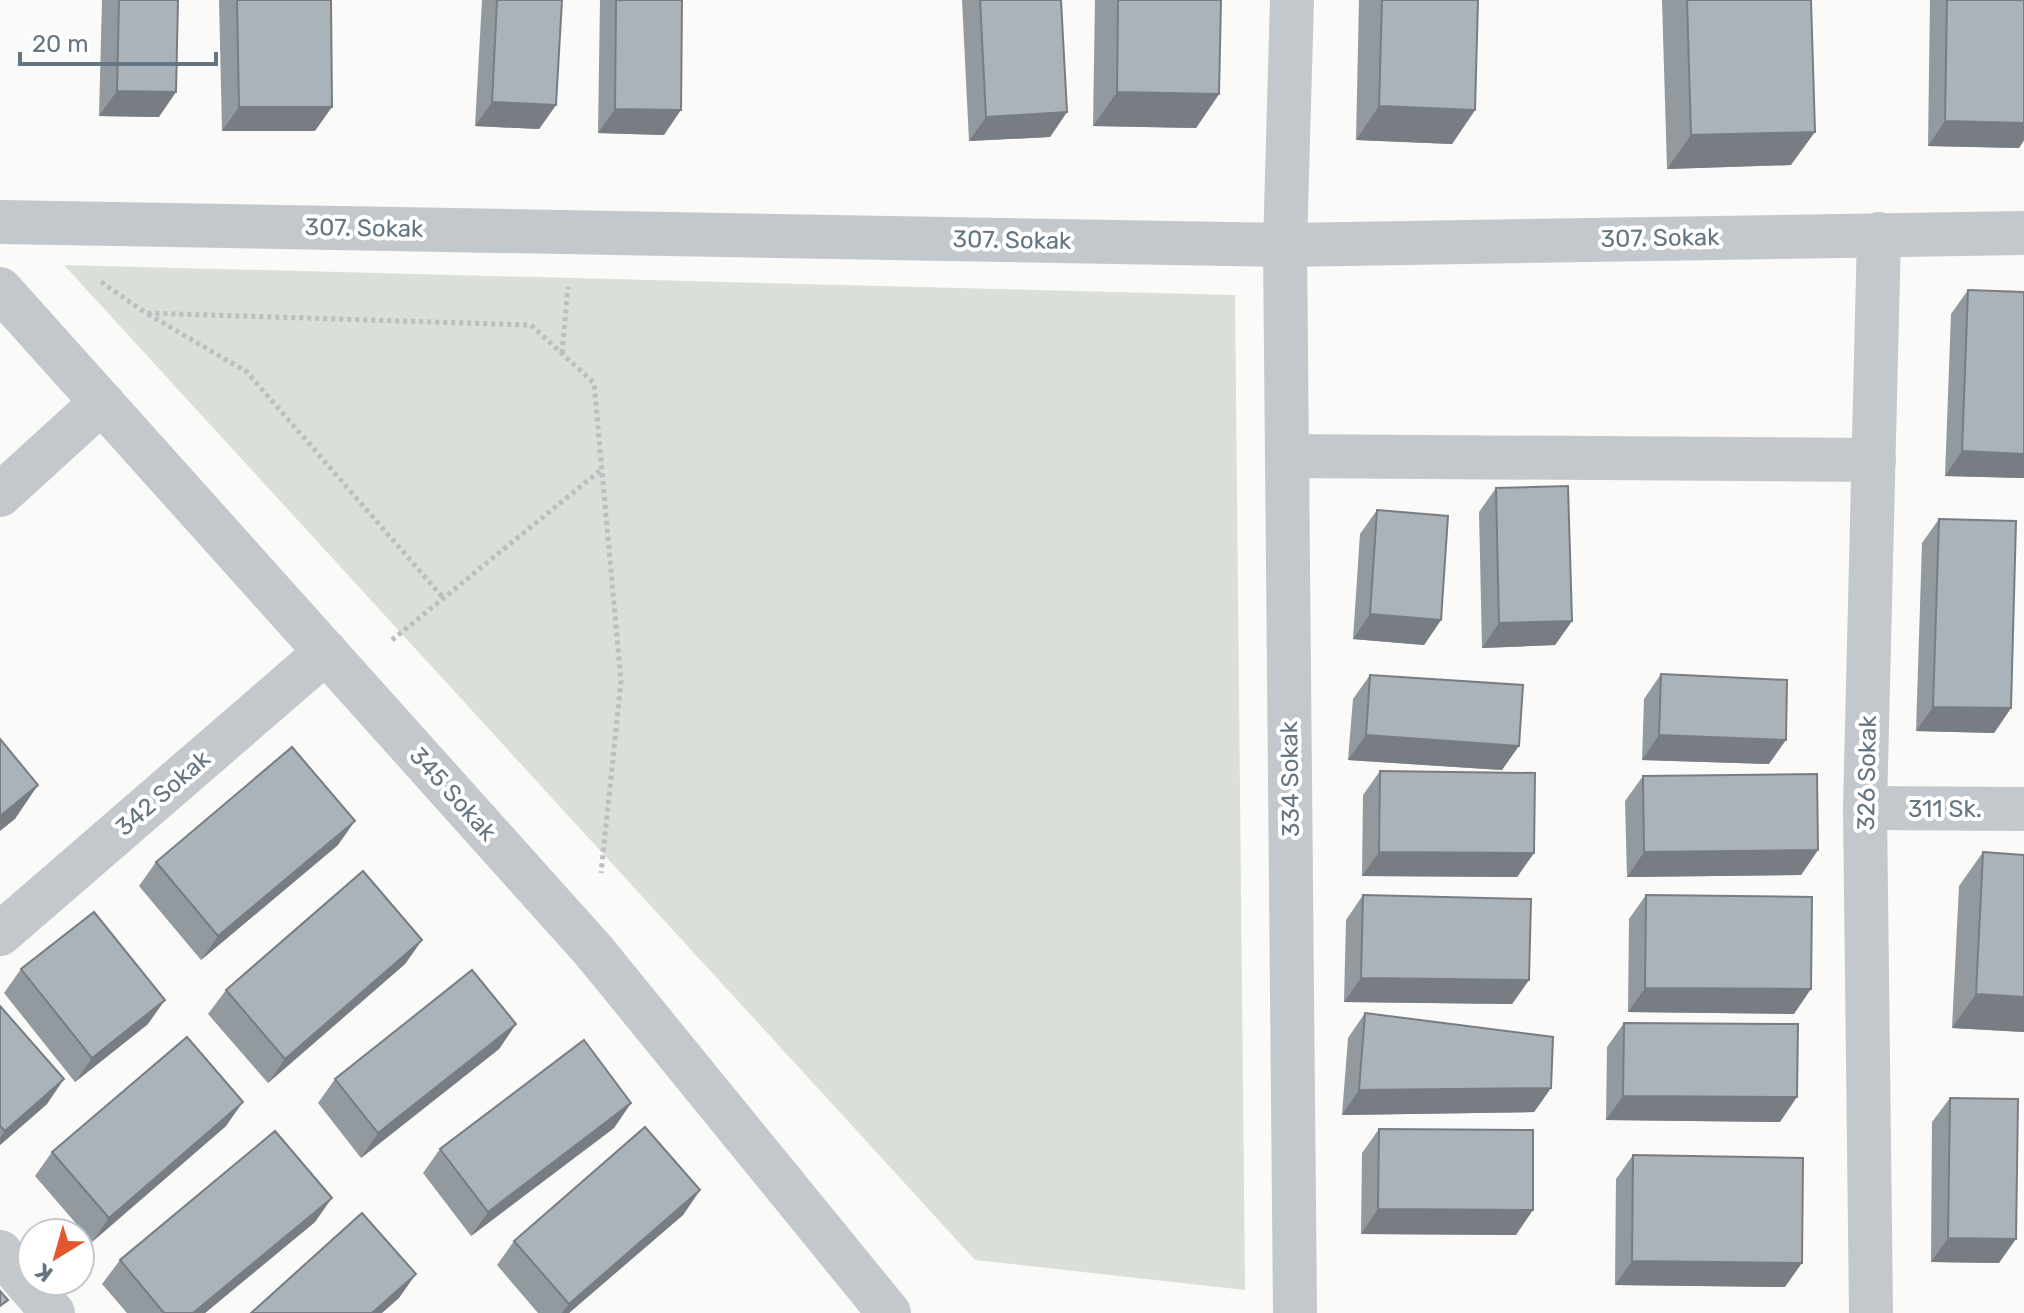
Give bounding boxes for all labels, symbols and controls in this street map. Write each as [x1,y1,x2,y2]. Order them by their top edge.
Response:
scale bar [20,16,216,66]
text: 20 m [32,30,89,58]
street label: 307. Sokak [304,213,424,243]
street label: 307. Sokak [1600,223,1720,253]
street label: 307. Sokak [952,225,1072,255]
street label: 326 Sokak [1852,714,1882,831]
street label: 334 Sokak [1275,720,1305,837]
street label: 345 Sokak [404,742,503,847]
street label: 342 Sokak [110,744,216,842]
street label: 311 Sk. [1908,795,1982,823]
north arrow [16,1217,96,1297]
text: K [30,1257,58,1288]

